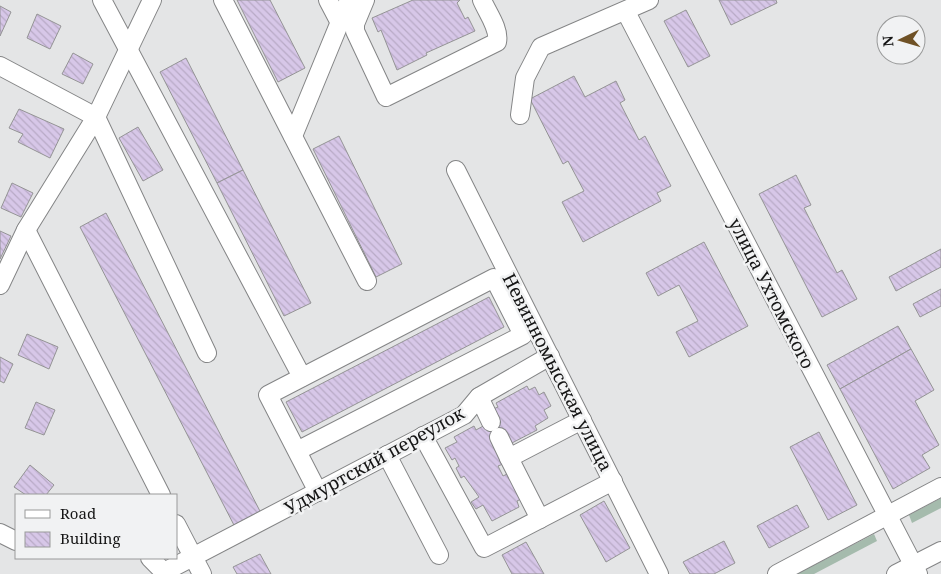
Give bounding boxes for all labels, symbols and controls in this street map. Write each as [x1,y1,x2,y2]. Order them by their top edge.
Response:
north arrow [876,15,926,65]
text: N [878,35,897,48]
street label: улица Ухтомского [724,214,820,372]
street label: Невинномысская улица [498,269,618,475]
street label: Удмуртский переулок [280,400,469,520]
legend [15,494,178,559]
text: Road [60,503,96,523]
text: Building [60,528,121,548]

